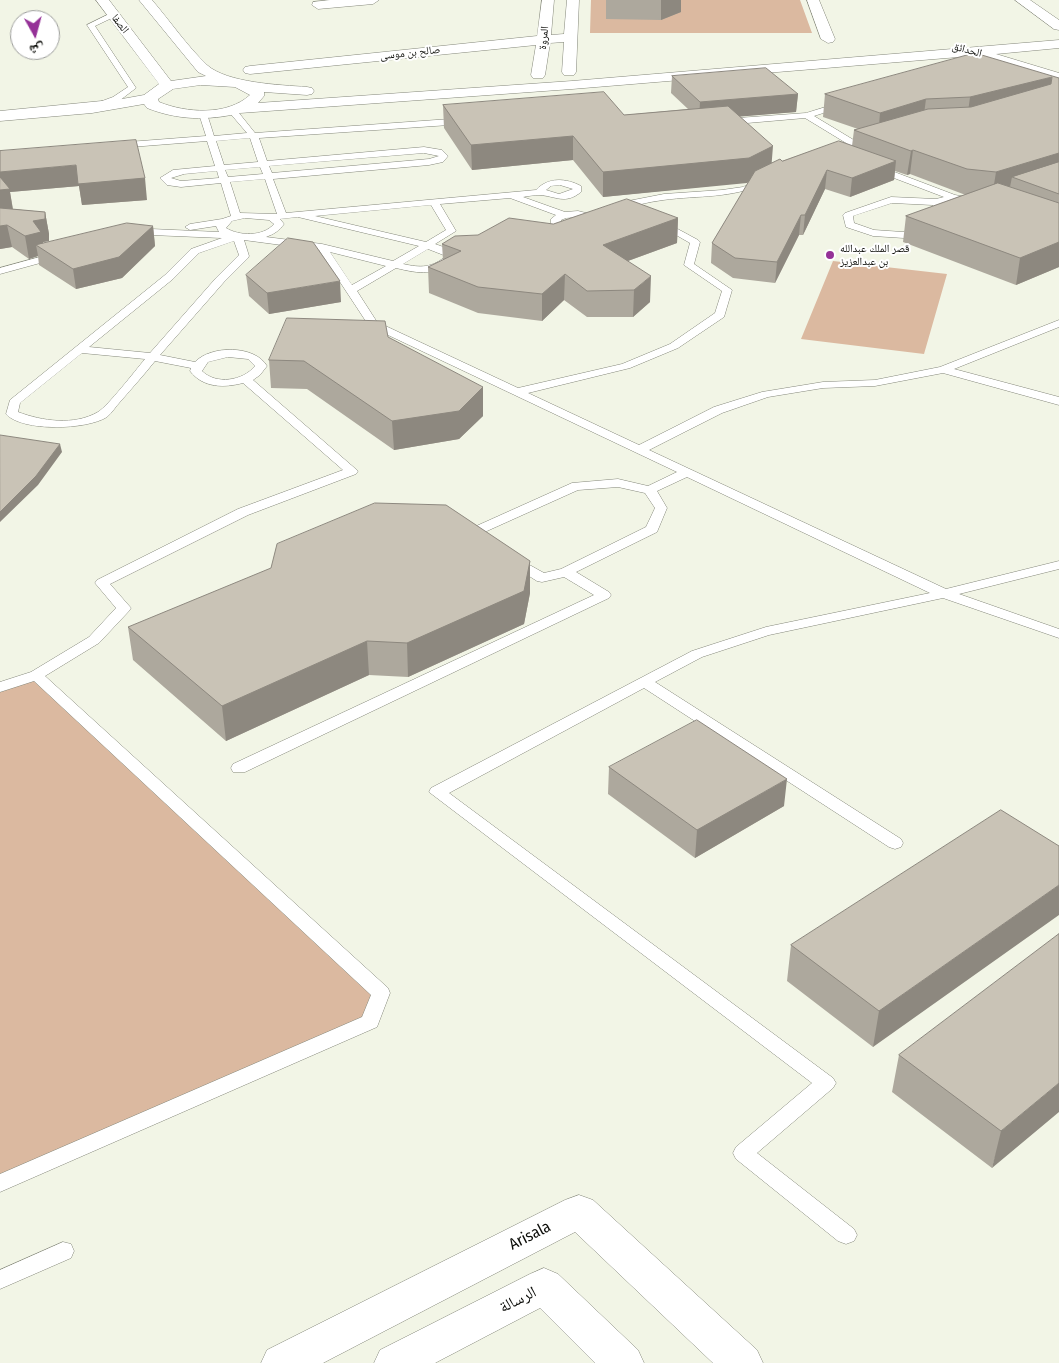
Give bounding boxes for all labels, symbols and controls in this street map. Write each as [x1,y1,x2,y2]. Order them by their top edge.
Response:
north arrow [10,10,60,60]
street label: الصفا [108,12,132,36]
street label: المروة [536,26,552,50]
text: ش [28,40,45,59]
street label: الحدائق [951,40,983,60]
street label: صالح بن موسى [379,43,441,63]
place label: قصر الملك عبدالله بن عبدالعزيز [840,242,910,268]
marker: قصر الملك عبدالله بن عبدالعزيز [824,249,836,261]
street label: Arisala [506,1217,554,1255]
street label: الرسالة [496,1283,540,1317]

